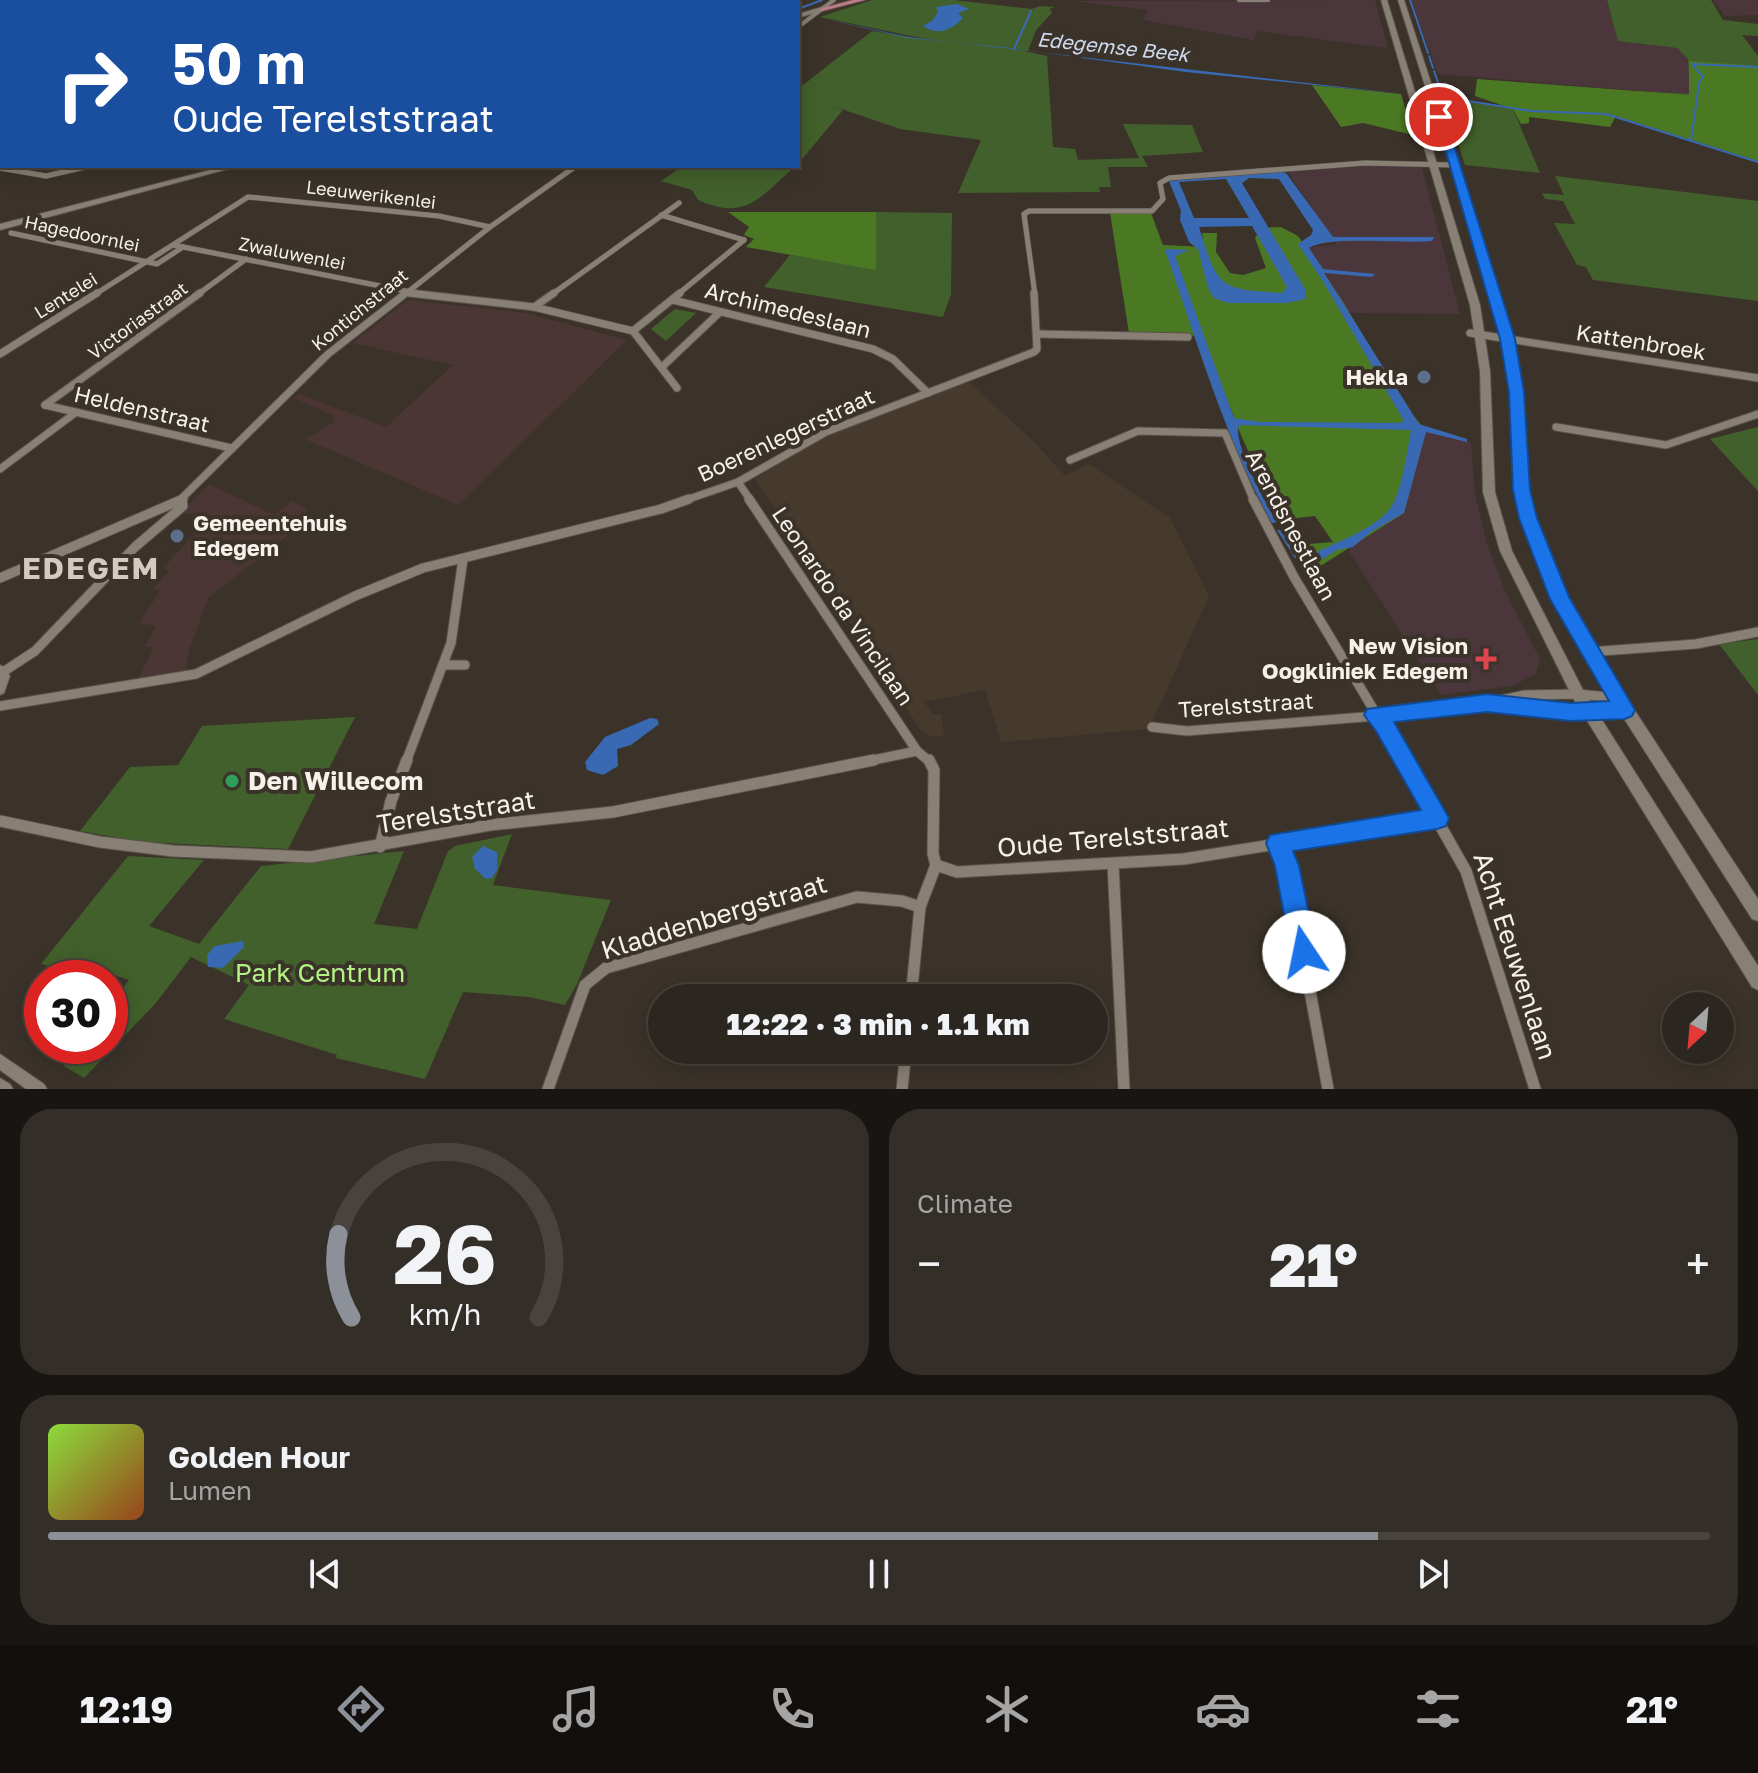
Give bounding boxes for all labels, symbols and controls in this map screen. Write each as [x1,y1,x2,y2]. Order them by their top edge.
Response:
water label: Edegemse Beek [1036,26,1193,67]
text: 50 m [172,29,306,96]
icon: right [40,32,144,136]
pin [1405,83,1473,151]
icon: arrive [1417,95,1461,139]
text: Oude Terelststraat [172,97,494,140]
street label: Leeuwerikenlei [305,175,437,213]
street label: Hagedoornlei [23,210,142,256]
street label: Zwaluwenlei [237,232,347,274]
street label: Kontichstraat [307,264,412,355]
street label: Lentelei [30,267,101,323]
street label: Archimedeslaan [702,276,874,343]
street label: Victoriastraat [83,277,191,364]
street label: Kattenbroek [1574,318,1708,365]
place label: Hekla [1345,363,1408,390]
marker: Hekla [1415,368,1433,386]
street label: Heldenstraat [72,380,213,437]
street label: Boerenlegerstraat [693,382,879,487]
street label: Arendsnestlaan [1240,445,1343,605]
street label: Leonardo da Vincilaan [767,501,920,710]
place label: Gemeentehuis Edegem [193,509,347,561]
marker: Gemeentehuis Edegem [168,527,186,545]
district label: EDEGEM [22,550,160,586]
place label: New Vision Oogkliniek Edegem [1262,632,1468,684]
marker: New Vision Oogkliniek Edegem [1475,648,1497,670]
street label: Terelststraat [1178,686,1314,723]
place label: Den Willecom [248,765,423,796]
marker: Den Willecom [223,772,241,790]
street label: Terelststraat [375,784,537,839]
street label: Oude Terelststraat [996,812,1230,863]
street label: Acht Eeuwenlaan [1467,848,1564,1063]
street label: Kladdenbergstraat [597,867,830,966]
position arrow [1262,910,1346,994]
park label: Park Centrum [235,957,405,988]
speed limit sign: 30 [24,960,128,1064]
north arrow [1662,992,1734,1064]
map controls [1662,992,1734,1064]
text: 12:22 · 3 min · 1.1 km [726,1006,1030,1042]
text: Climate [917,1188,1013,1219]
text: 26 [393,1202,496,1302]
text: 21° [1269,1228,1358,1300]
text: − [917,1237,941,1290]
text: + [1686,1237,1710,1290]
text: km/h [408,1297,481,1331]
text: Golden Hour [168,1439,350,1475]
text: Lumen [168,1475,252,1506]
icon: previous [303,1552,347,1596]
icon: pause [857,1552,901,1596]
icon: next [1411,1552,1455,1596]
icon: directions [333,1681,389,1737]
icon: music [548,1681,604,1737]
icon: phone [764,1681,820,1737]
icon: climate [979,1681,1035,1737]
icon: car [1195,1681,1251,1737]
icon: filters [1410,1681,1466,1737]
text: 12:19 [80,1688,173,1731]
text: 21° [1626,1688,1678,1731]

